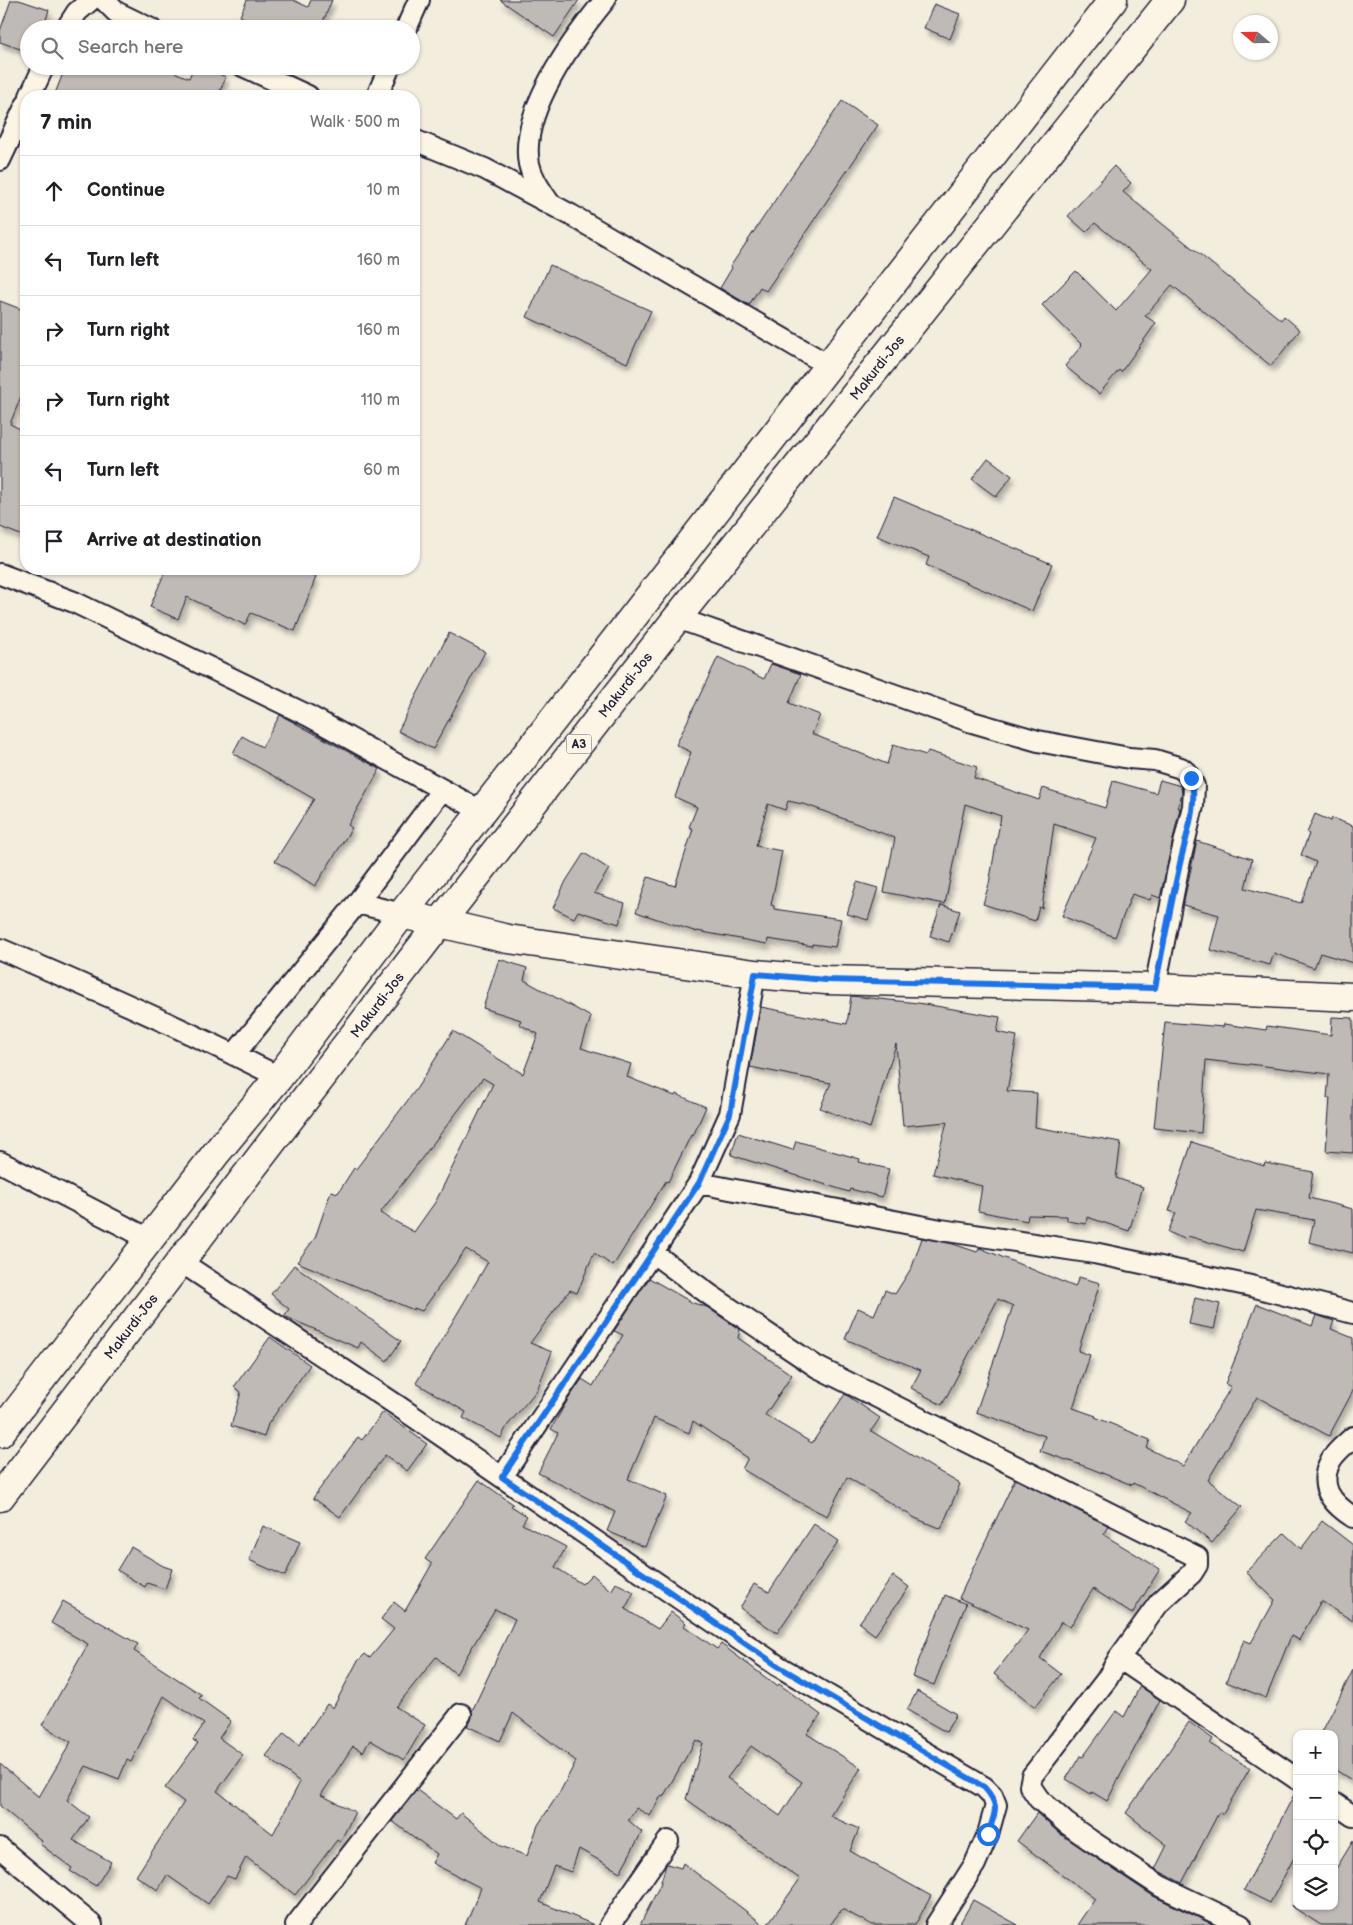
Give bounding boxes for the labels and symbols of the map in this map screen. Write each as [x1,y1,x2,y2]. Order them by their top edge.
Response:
north arrow [1233,15,1278,60]
street label: Makurdi-Jos [846,332,908,403]
street label: Makurdi-Jos [595,649,656,721]
road number: A3 [566,734,592,754]
route end [1180,767,1203,790]
street label: Makurdi-Jos [347,969,408,1041]
street label: Makurdi-Jos [101,1291,162,1363]
route start [977,1823,1000,1846]

